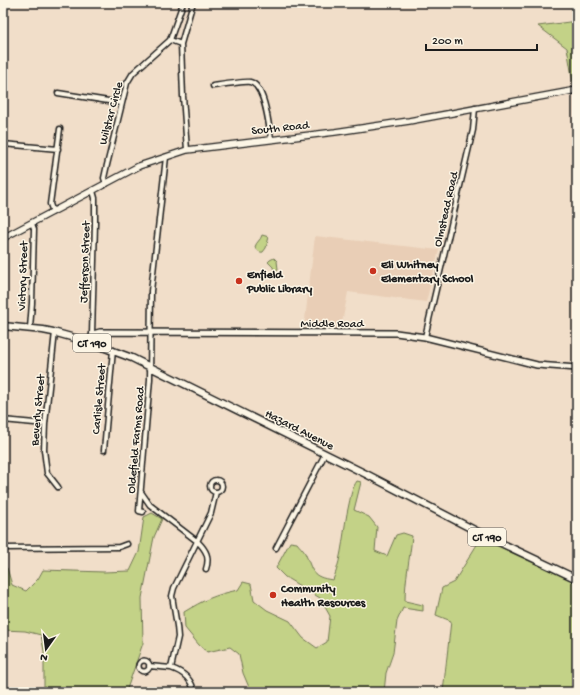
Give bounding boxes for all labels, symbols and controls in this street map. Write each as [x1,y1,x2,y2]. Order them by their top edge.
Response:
scale bar [426,26,537,52]
text: 200 m [432,35,463,49]
street label: Wilstar Circle [97,80,127,147]
street label: South Road [251,119,311,139]
street label: Olmstead Road [432,170,463,248]
street label: Jefferson Street [78,220,94,303]
street label: Victory Street [16,240,32,312]
place label: Eli Whitney Elementary School [380,259,474,287]
marker: Eli Whitney Elementary School [368,266,378,276]
place label: Enfield Public Library [246,269,312,297]
marker: Enfield Public Library [234,276,244,286]
street label: Middle Road [301,318,364,332]
road number: CT 190 [73,334,111,352]
street label: Carlisle Street [90,362,110,435]
street label: Beverly Street [29,373,49,447]
street label: Oldefield Farms Road [125,385,149,494]
street label: Hazard Avenue [262,407,337,455]
road number: CT 190 [468,528,506,546]
place label: Community Health Resources [280,583,366,611]
marker: Community Health Resources [268,590,278,600]
north arrow [26,629,66,669]
text: N [39,650,49,663]

